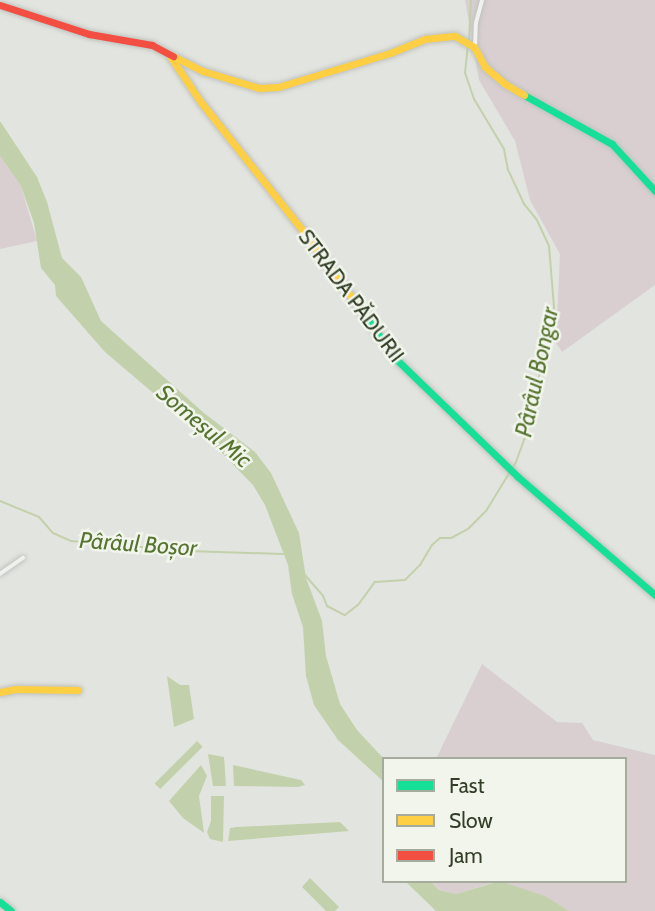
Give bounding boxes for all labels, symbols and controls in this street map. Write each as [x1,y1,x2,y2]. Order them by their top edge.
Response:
street label: STRADA PĂDURII [293,225,409,367]
water label: Pârâul Bongar [510,305,564,439]
water label: Someșul Mic [151,378,257,474]
water label: Pârâul Boșor [78,526,198,562]
legend [382,757,627,883]
text: Fast [449,773,485,798]
text: Slow [449,808,493,833]
text: Jam [449,843,483,868]

